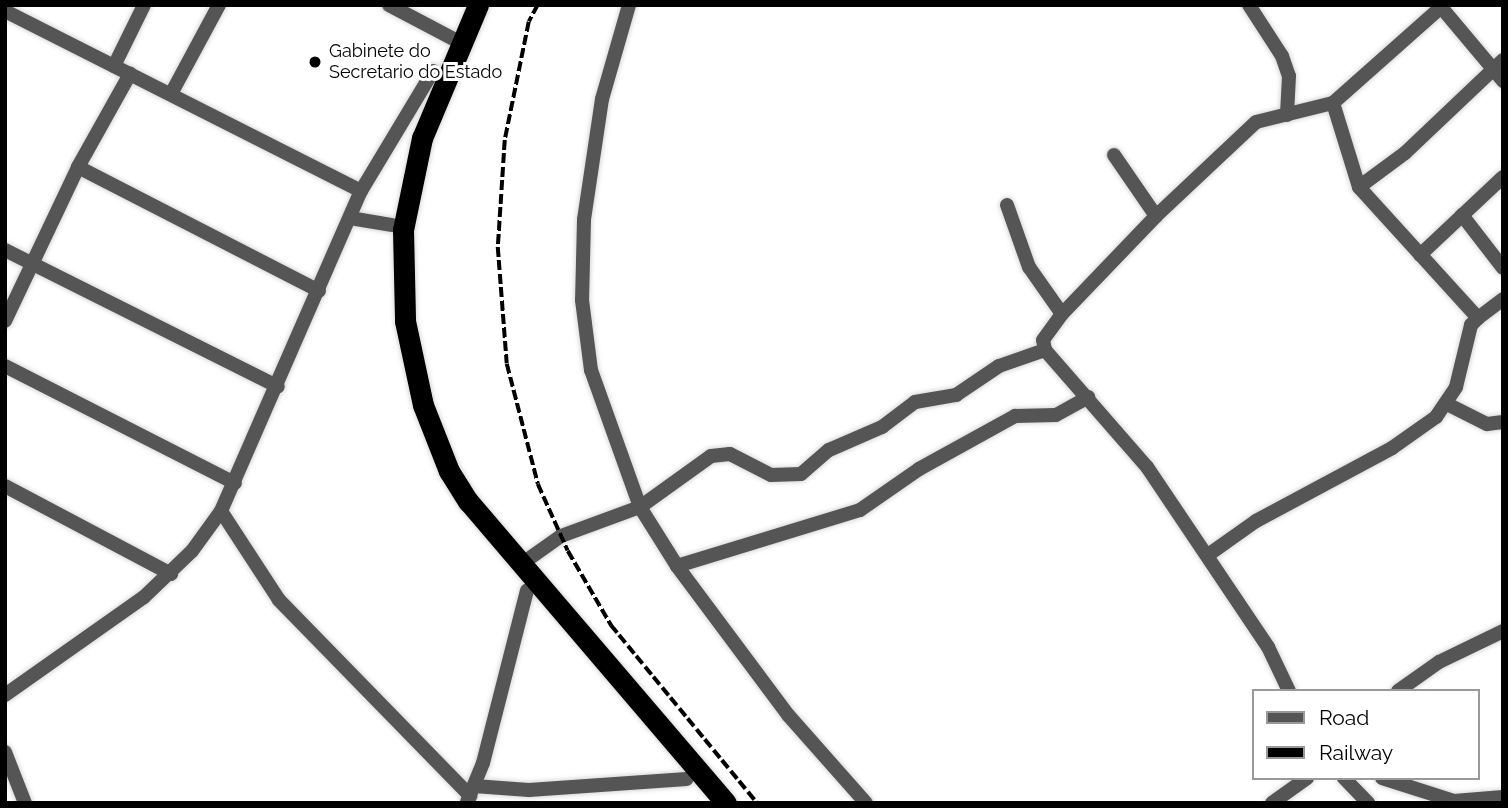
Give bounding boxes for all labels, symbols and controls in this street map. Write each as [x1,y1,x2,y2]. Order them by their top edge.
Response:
place label: Gabinete do Secretario do Estado [329,41,502,84]
marker: Gabinete do Secretario do Estado [307,54,323,70]
legend [1252,689,1480,780]
text: Road [1319,705,1369,730]
text: Railway [1319,740,1393,765]

